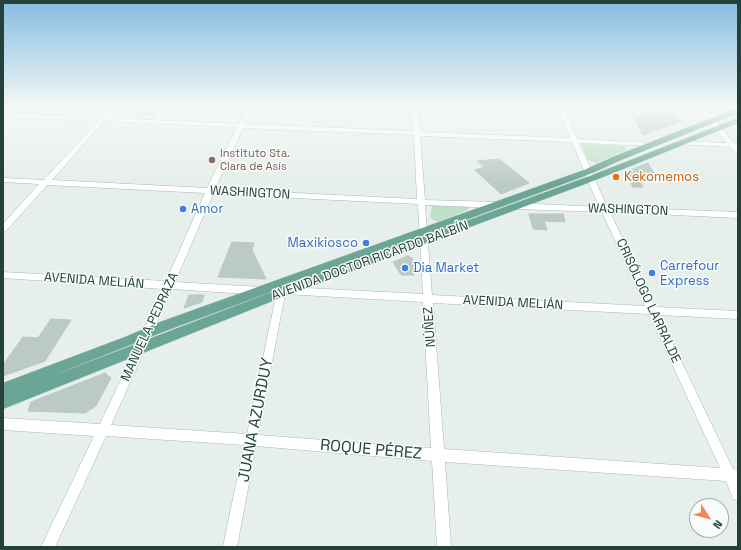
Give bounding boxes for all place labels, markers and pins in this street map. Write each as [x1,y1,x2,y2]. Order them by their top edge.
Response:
place label: Instituto Sta. Clara de Asís [220,147,290,173]
marker: Instituto Sta. Clara de Asís [207,155,217,165]
place label: Kekomemos [624,169,699,185]
marker: Kekomemos [611,172,621,182]
place label: Amor [191,201,223,217]
marker: Amor [178,204,188,214]
place label: Maxikiosco [288,235,358,251]
marker: Maxikiosco [361,238,371,248]
place label: Carrefour Express [660,258,719,289]
place label: Dia Market [413,260,479,276]
marker: Dia Market [400,263,410,273]
marker: Carrefour Express [647,268,657,278]

